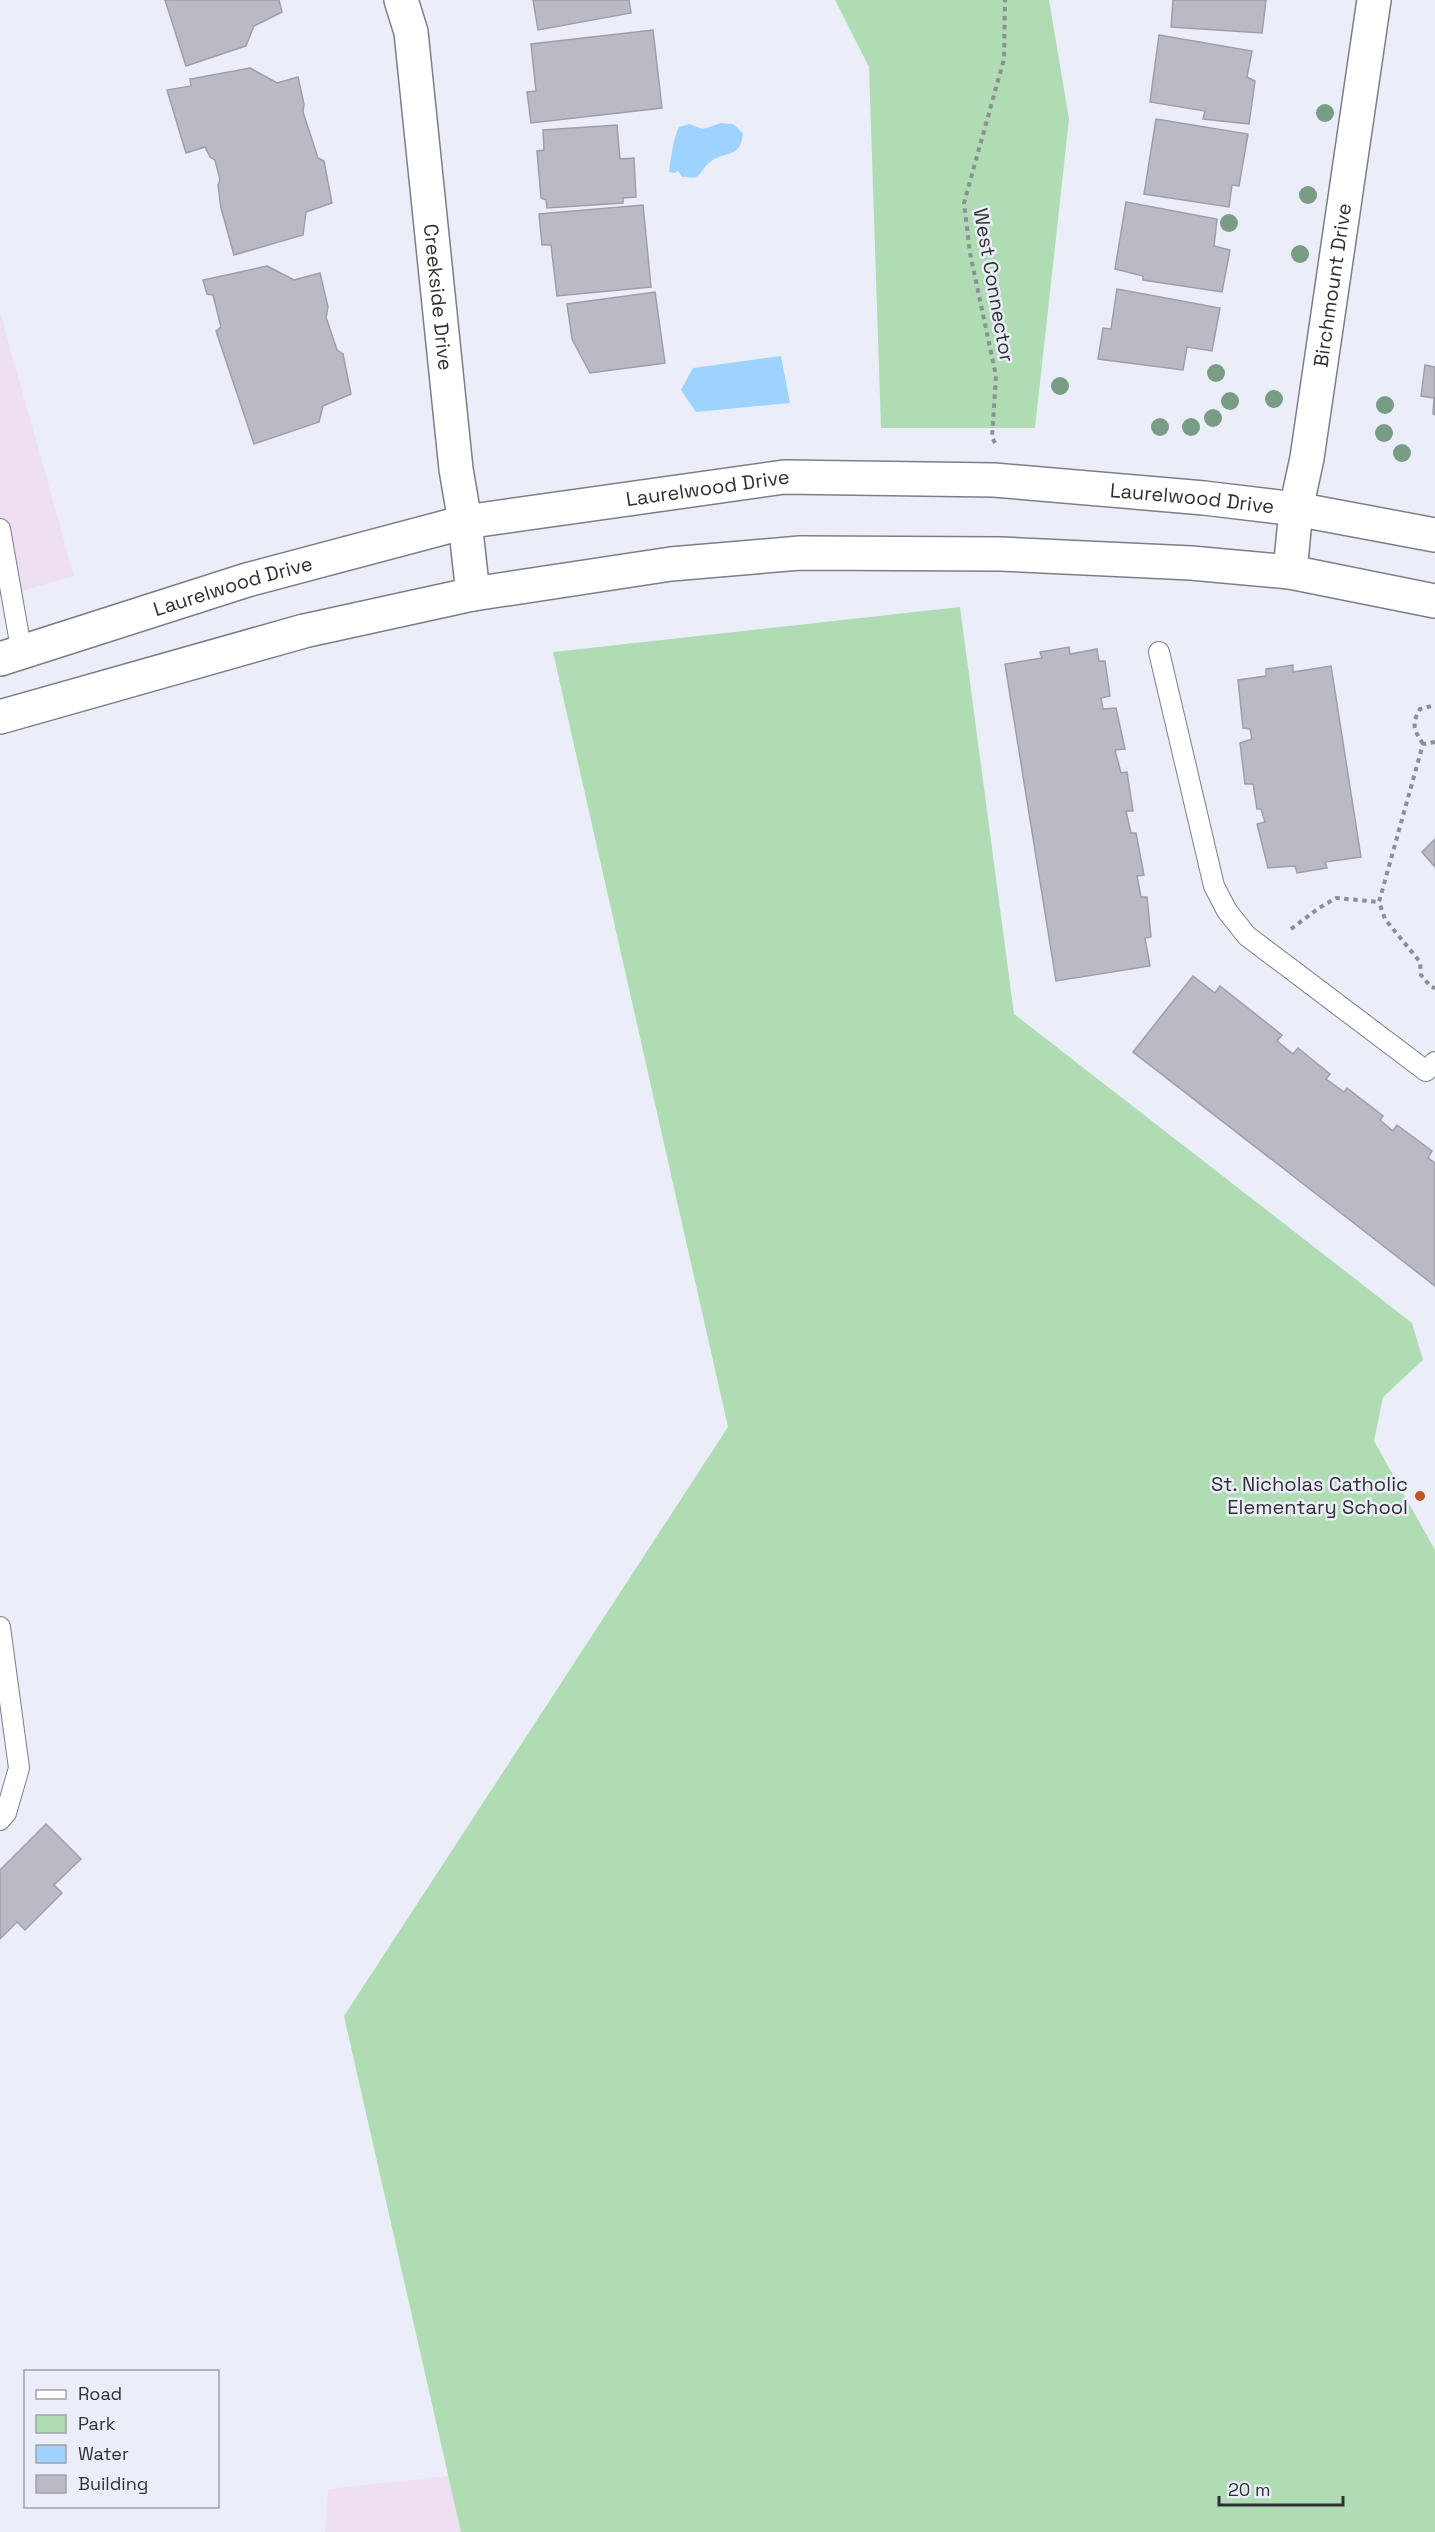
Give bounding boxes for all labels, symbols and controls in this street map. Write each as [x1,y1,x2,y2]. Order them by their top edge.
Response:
street label: Birchmount Drive [1307,201,1357,369]
street label: West Connector [968,206,1020,364]
street label: Creekside Drive [418,222,459,372]
street label: Laurelwood Drive [624,463,791,512]
street label: Laurelwood Drive [1109,477,1276,519]
street label: Laurelwood Drive [150,550,315,622]
place label: St. Nicholas Catholic Elementary School [1211,1471,1408,1520]
marker: St. Nicholas Catholic Elementary School [1413,1489,1427,1503]
legend [24,2370,219,2508]
text: Road [78,2382,122,2405]
text: Park [78,2412,116,2435]
text: Water [78,2442,129,2465]
scale bar [1219,2469,1344,2507]
text: Building [78,2472,148,2495]
text: 20 m [1228,2478,1271,2501]

